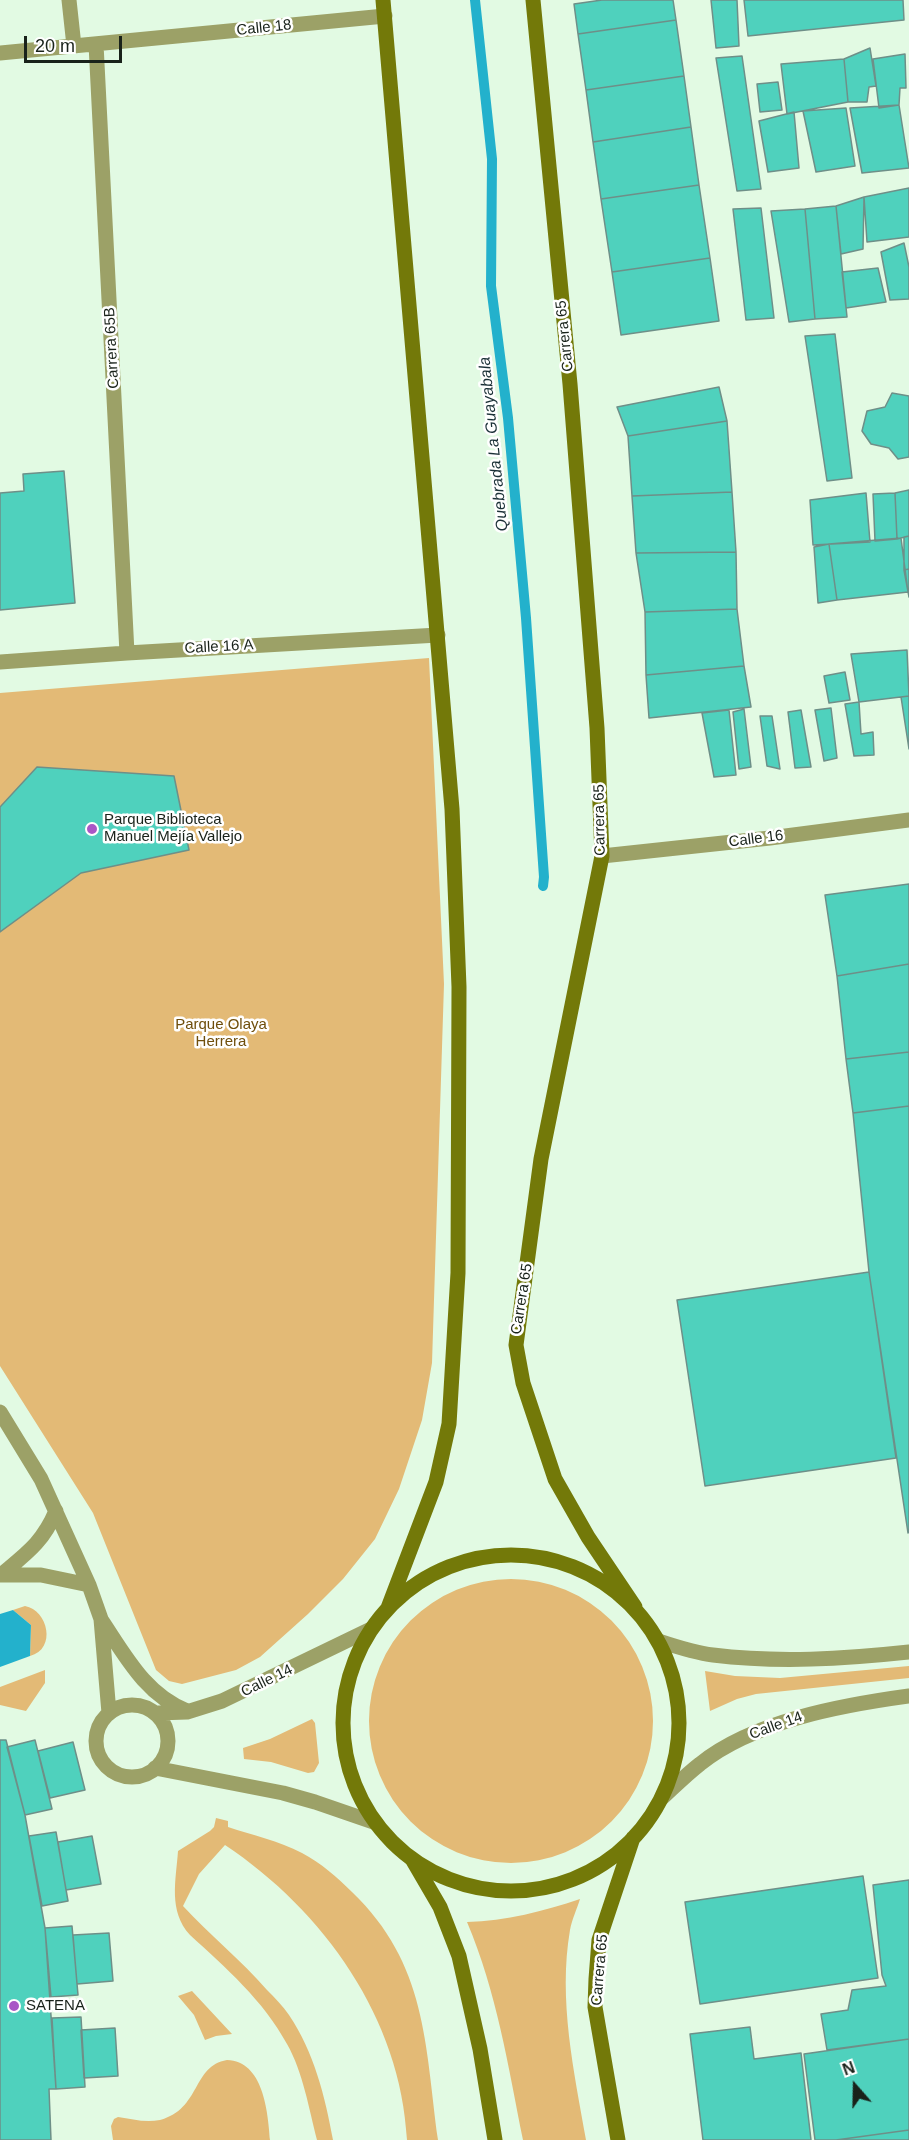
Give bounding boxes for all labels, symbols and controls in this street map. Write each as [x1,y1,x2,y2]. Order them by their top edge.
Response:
street label: Calle 18 [236,16,292,40]
scale bar [27,24,124,62]
text: 20 m [35,36,75,56]
street label: Carrera 65 [552,299,578,373]
street label: Carrera 65B [101,307,123,389]
water label: Quebrada La Guayabala [475,356,513,532]
street label: Calle 16 A [184,636,254,658]
street label: Carrera 65 [590,784,610,856]
place label: Parque Biblioteca Manuel Mejía Vallejo [104,811,242,846]
marker: Parque Biblioteca Manuel Mejía Vallejo [85,822,99,836]
street label: Calle 16 [728,827,784,851]
park label: Parque Olaya Herrera [175,1016,267,1051]
street label: Carrera 65 [508,1262,536,1336]
street label: Calle 14 [238,1661,296,1701]
street label: Calle 14 [747,1708,805,1744]
street label: Carrera 65 [588,1934,612,2006]
place label: SATENA [26,1997,85,2015]
marker: SATENA [7,1999,21,2013]
north arrow [825,2056,885,2116]
text: N [840,2059,857,2079]

